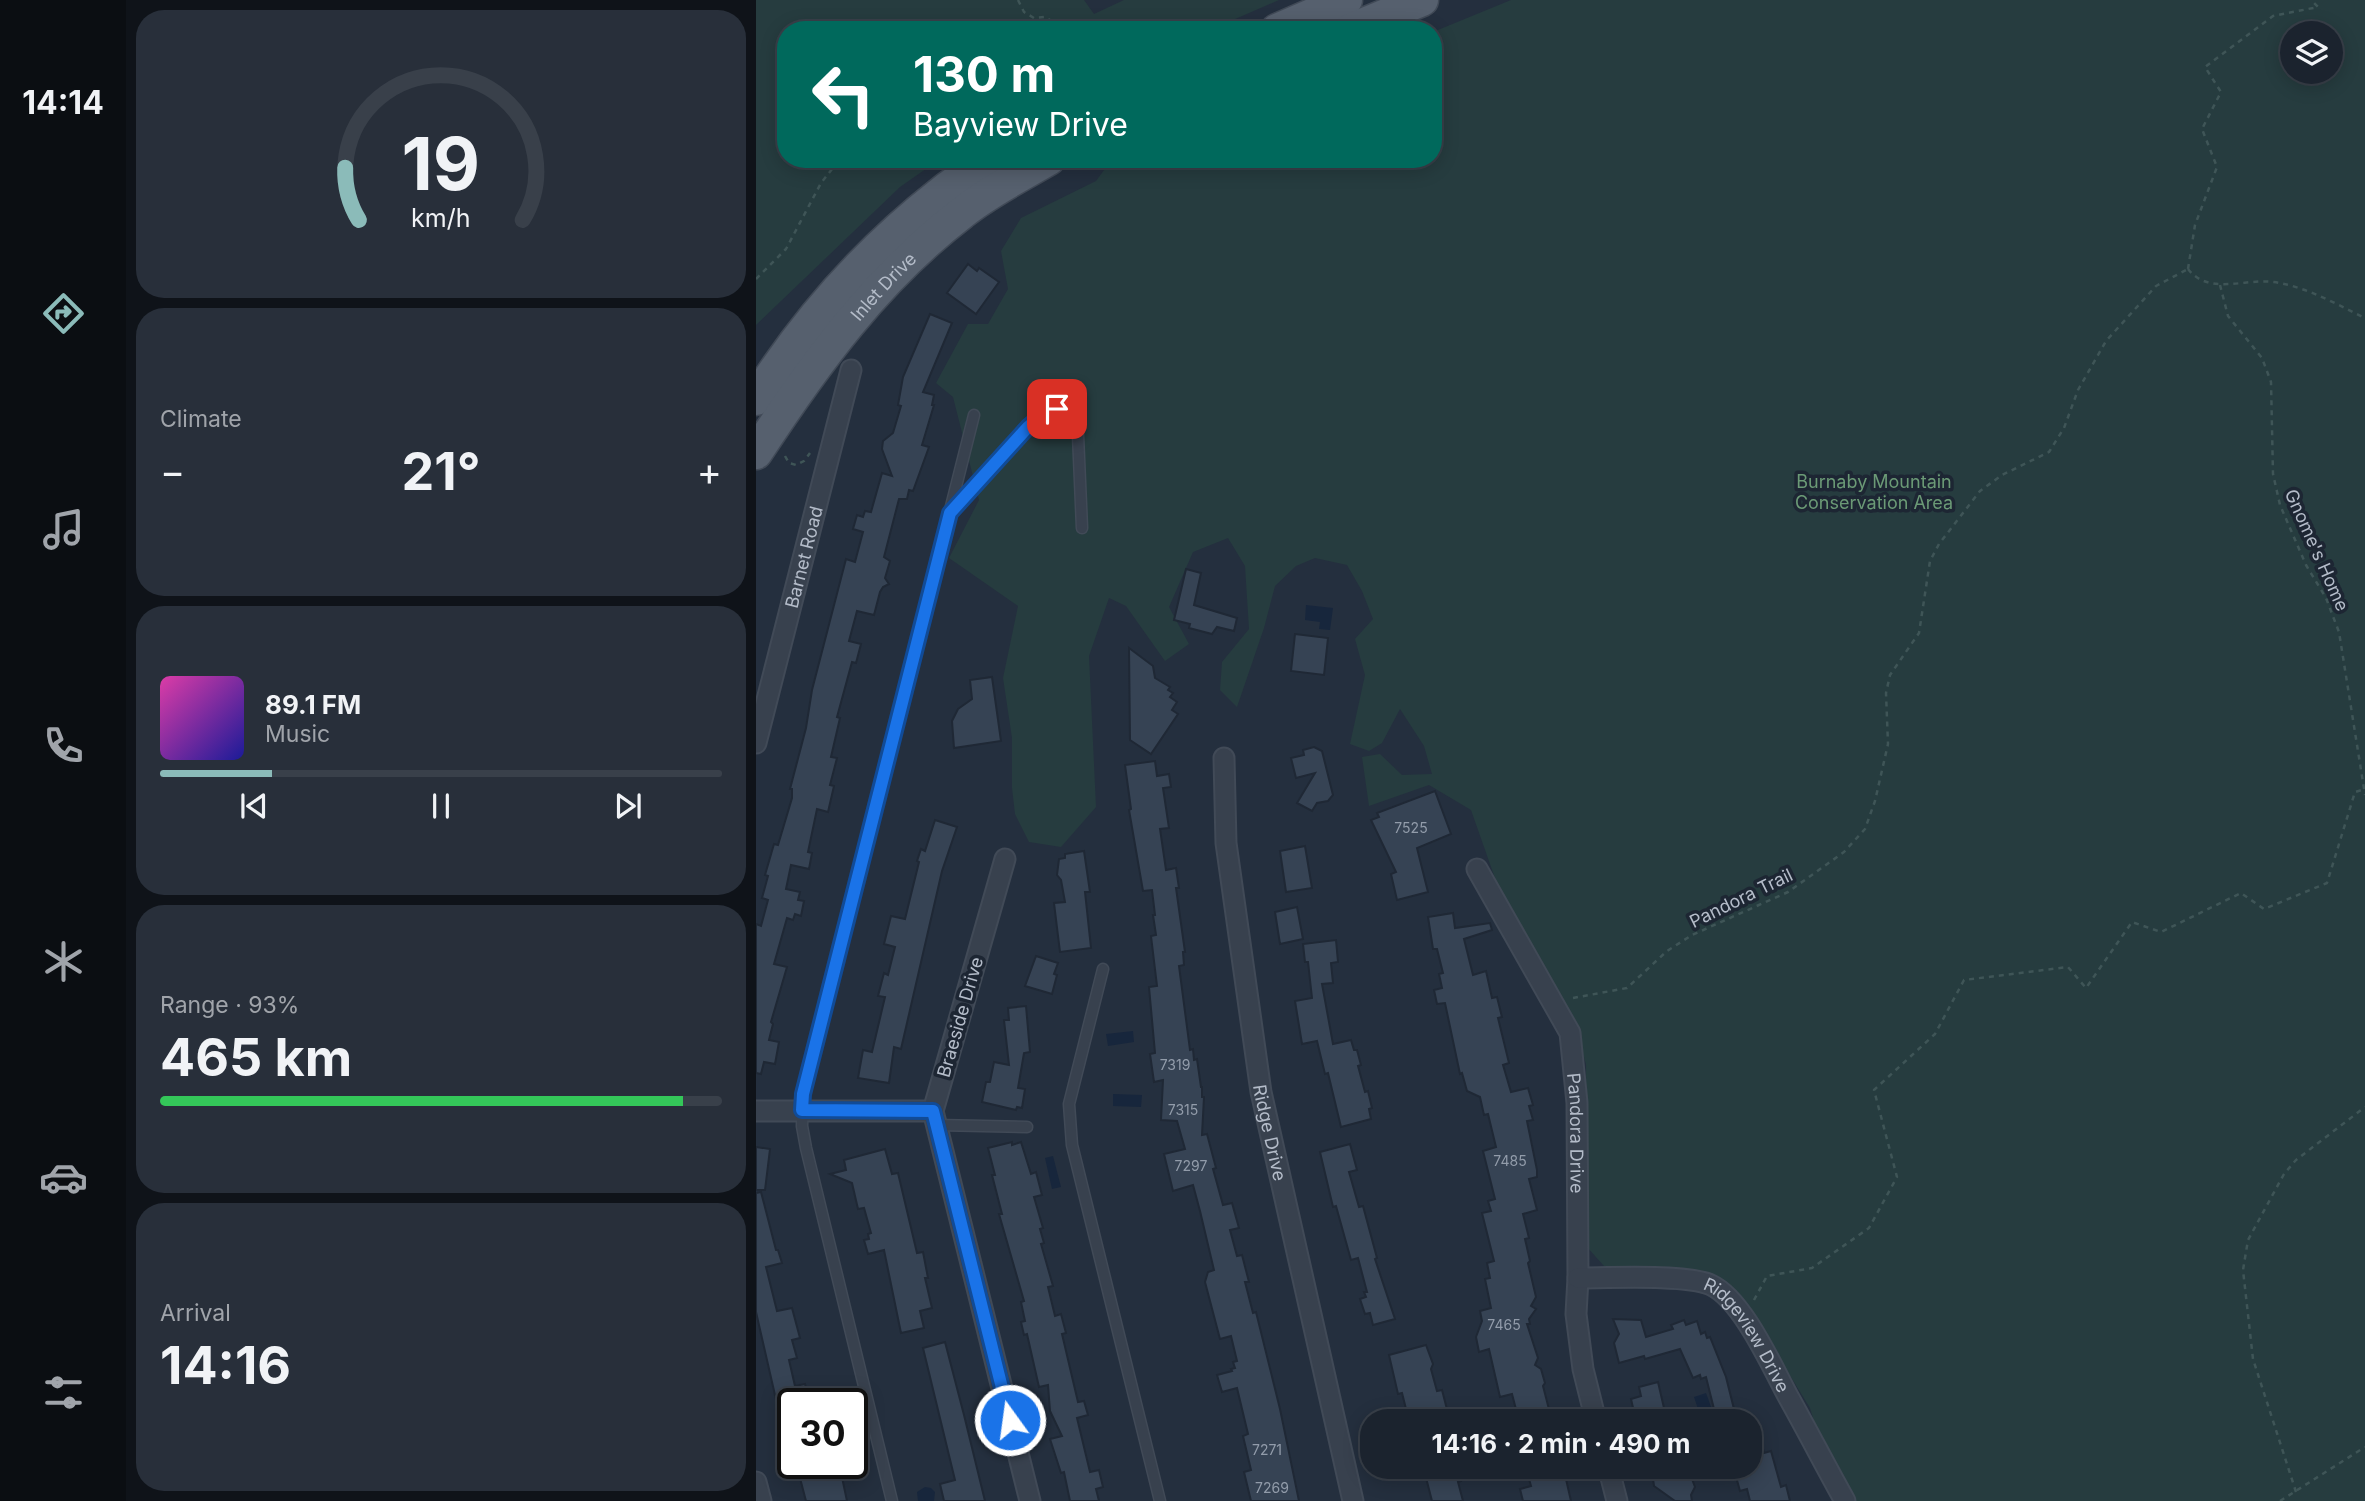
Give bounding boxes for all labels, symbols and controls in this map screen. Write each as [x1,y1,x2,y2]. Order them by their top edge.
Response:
map controls [2280,21,2343,84]
button: layers [2280,21,2343,84]
text: 130 m [913,45,1055,104]
icon: left [798,49,889,140]
text: 14:14 [22,83,104,122]
text: Bayview Drive [913,105,1128,144]
text: 19 [402,119,480,208]
text: km/h [411,203,471,233]
street label: Inlet Drive [846,248,920,325]
icon: directions [39,289,88,338]
pin [1027,379,1087,439]
icon: arrive [1038,390,1076,428]
text: Climate [160,405,242,433]
text: 21° [401,440,481,503]
text: − [160,448,185,494]
text: + [697,448,722,494]
park label: Burnaby Mountain Conservation Area [1795,471,1953,513]
street label: Gnome's Home [2281,486,2353,614]
street label: Barnet Road [780,504,826,610]
icon: music [39,505,88,554]
text: 89.1 FM [265,689,361,720]
text: Music [265,720,330,748]
icon: phone [39,721,88,770]
icon: previous [235,787,273,825]
icon: pause [422,787,460,825]
icon: next [609,787,647,825]
house number: 7525 [1394,819,1428,836]
street label: Pandora Trail [1686,864,1796,932]
icon: climate [39,937,88,986]
street label: Braeside Drive [933,954,987,1080]
text: Range · 93% [160,991,299,1019]
text: 465 km [160,1026,352,1089]
house number: 7319 [1160,1056,1190,1073]
street label: Pandora Drive [1564,1072,1588,1194]
street label: Ridge Drive [1250,1083,1291,1183]
house number: 7315 [1168,1101,1198,1118]
house number: 7485 [1493,1152,1527,1169]
icon: car [39,1153,88,1202]
house number: 7297 [1175,1157,1207,1174]
street label: Ridgeview Drive [1701,1273,1794,1396]
text: Arrival [160,1299,231,1327]
house number: 7465 [1487,1316,1521,1333]
text: 14:16 [160,1334,291,1397]
icon: filters [39,1368,88,1417]
position arrow [973,1383,1047,1457]
speed limit sign: 30 [777,1388,868,1479]
text: 14:16 · 2 min · 490 m [1432,1428,1690,1459]
house number: 7271 [1252,1441,1282,1458]
house number: 7269 [1255,1479,1289,1496]

